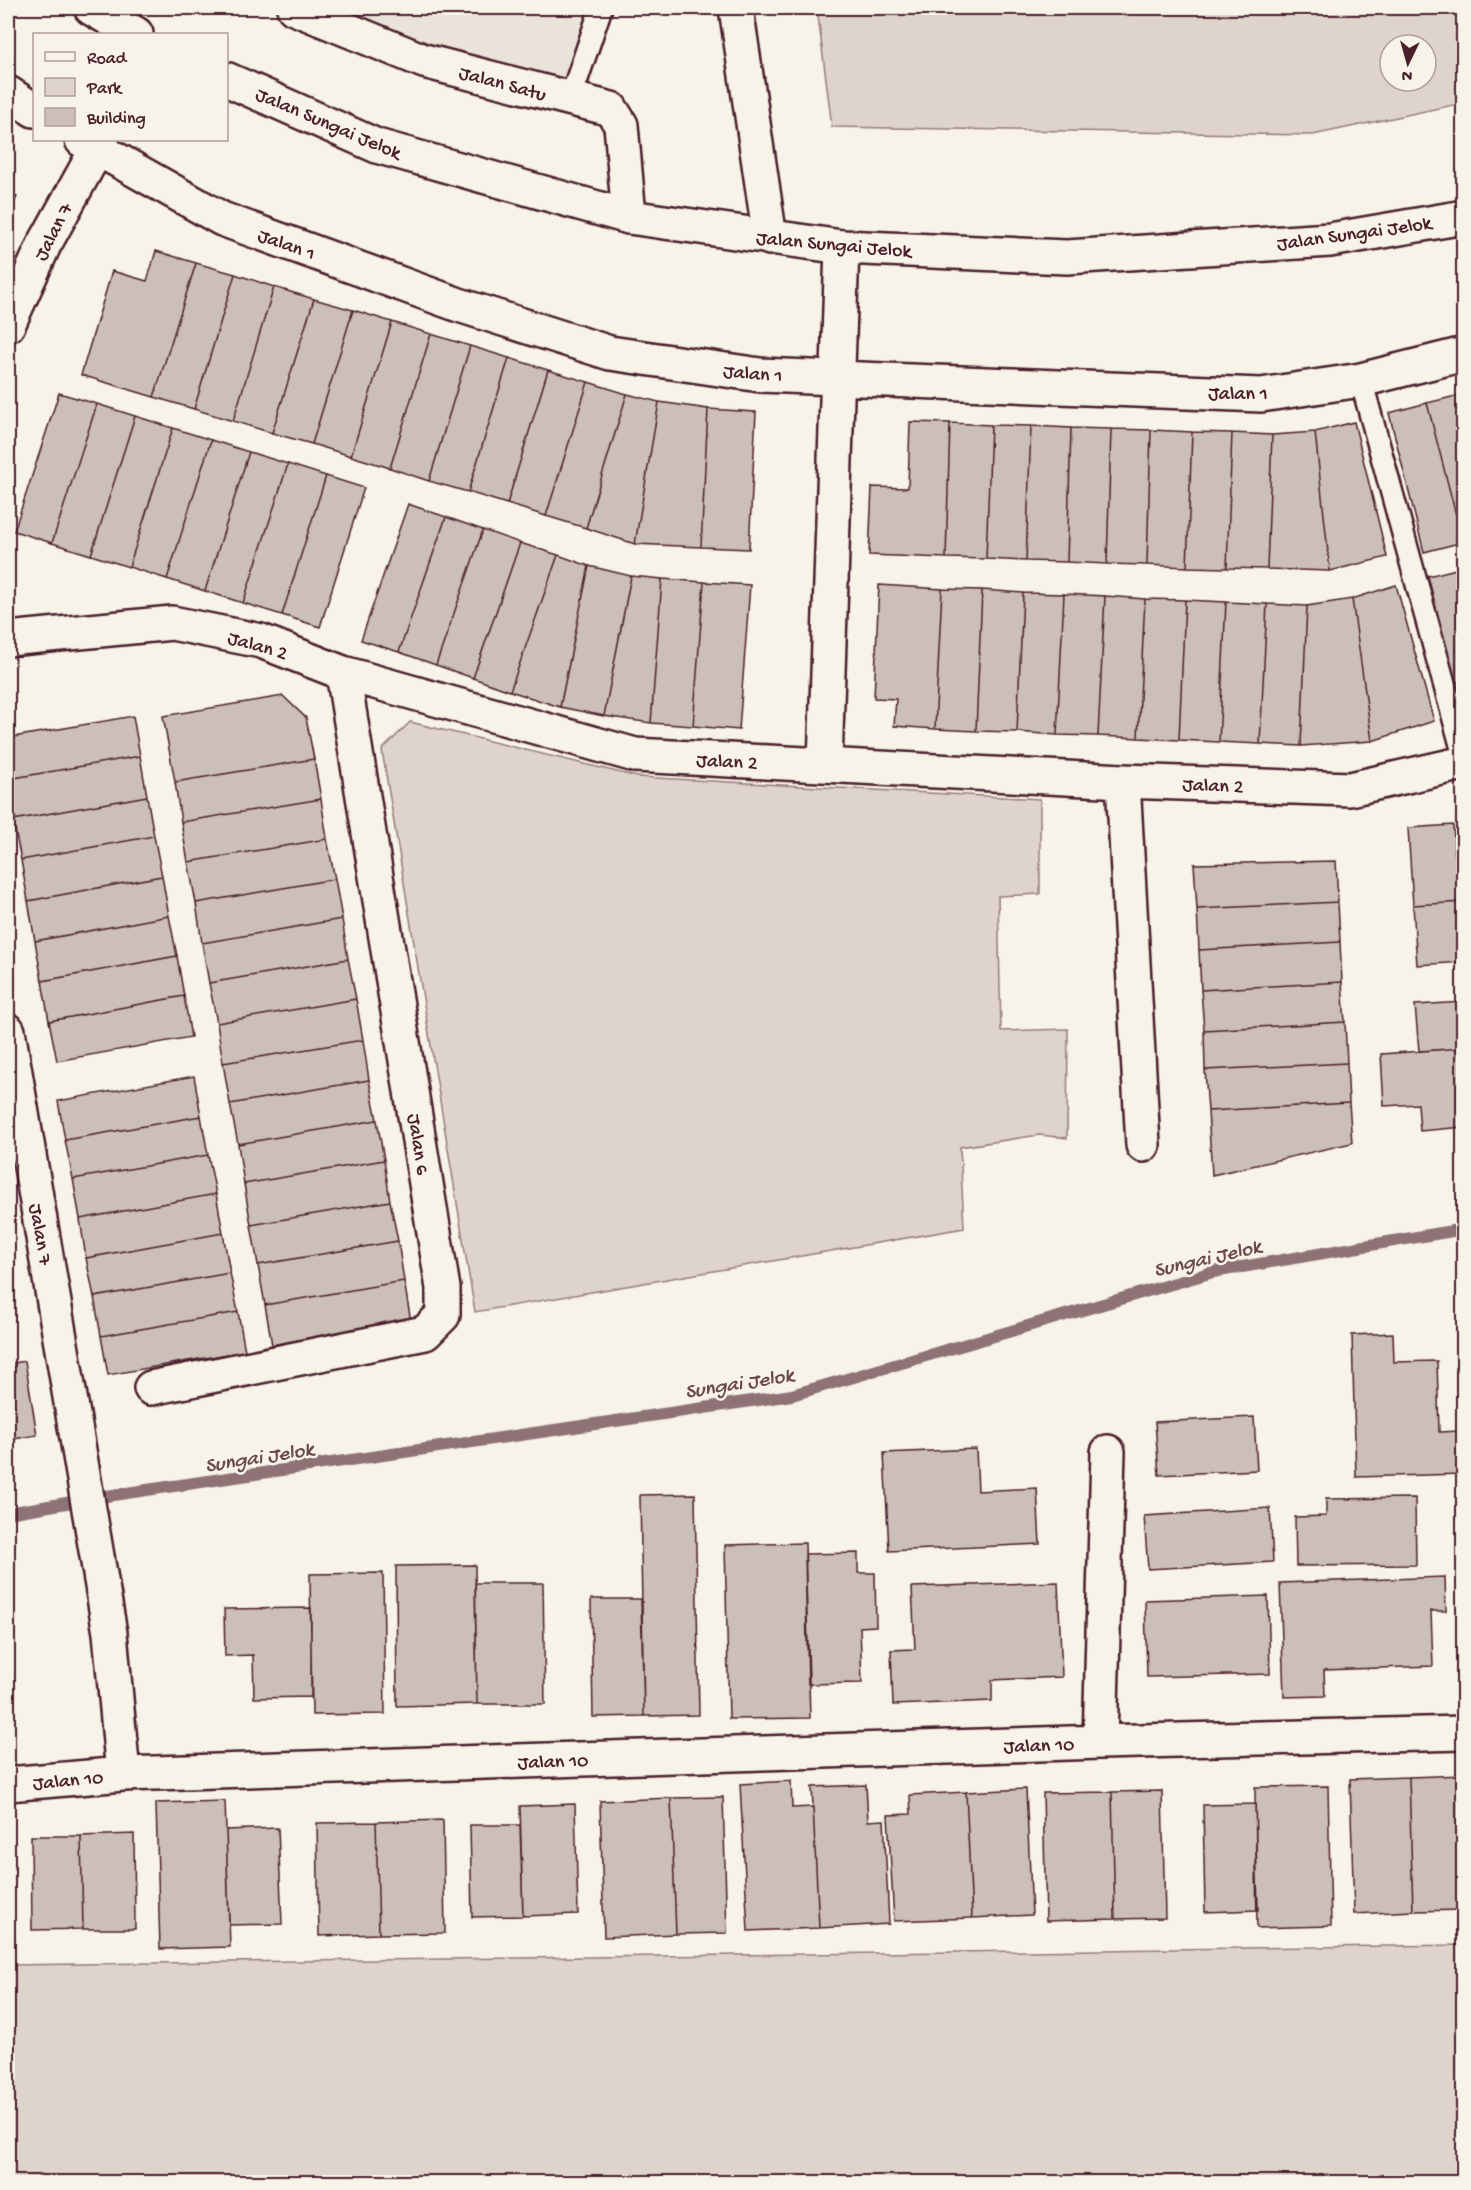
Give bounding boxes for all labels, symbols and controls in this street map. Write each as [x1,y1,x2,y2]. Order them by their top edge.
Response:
legend [33,33,228,141]
north arrow [1378,33,1438,93]
text: Road [87,49,128,70]
street label: Jalan Satu [456,63,549,108]
text: N [1400,64,1413,84]
text: Park [86,79,123,100]
street label: Jalan Sungai Jelok [251,84,406,167]
text: Building [86,109,146,130]
street label: Jalan 7 [31,199,80,265]
street label: Jalan Sungai Jelok [1276,213,1435,258]
street label: Jalan 1 [254,225,318,267]
street label: Jalan Sungai Jelok [755,228,914,265]
street label: Jalan 1 [722,361,783,390]
street label: Jalan 1 [1208,384,1268,407]
street label: Jalan 2 [224,628,290,667]
street label: Jalan 2 [696,750,758,777]
street label: Jalan 2 [1182,775,1244,800]
street label: Jalan 6 [400,1112,433,1178]
street label: Jalan 7 [22,1202,55,1268]
water label: Sungai Jelok [1152,1235,1267,1285]
water label: Sungai Jelok [683,1364,798,1406]
water label: Sungai Jelok [203,1438,318,1480]
street label: Jalan 10 [1003,1735,1075,1760]
street label: Jalan 10 [517,1751,589,1776]
street label: Jalan 10 [32,1768,105,1797]

